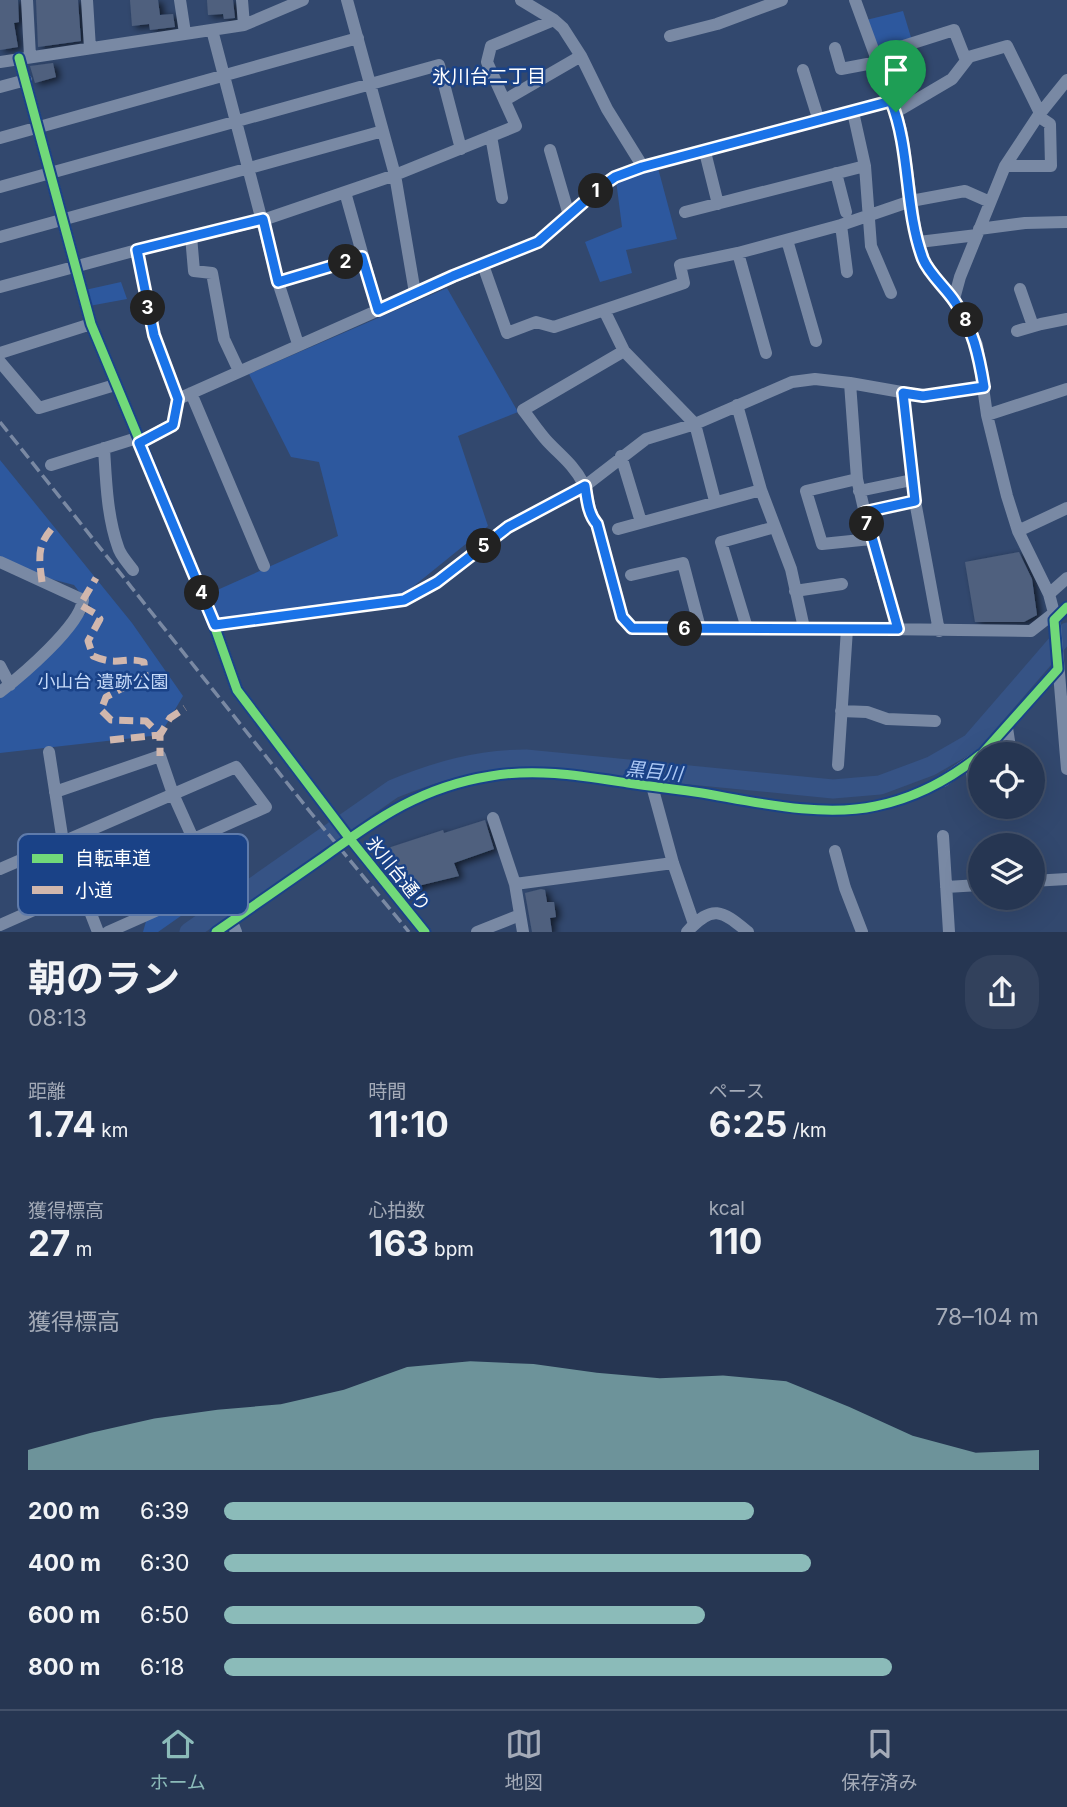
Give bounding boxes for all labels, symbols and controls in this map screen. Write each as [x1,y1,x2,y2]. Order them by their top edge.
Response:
pin [866,40,926,112]
icon: arrive [877,51,915,89]
district label: 氷川台二丁目 [432,65,546,88]
pin: 1 [578,174,614,208]
text: 1 [591,179,600,202]
pin: 2 [328,244,364,280]
text: 2 [340,250,351,273]
pin: 3 [130,290,166,326]
text: 3 [141,296,154,319]
pin: 8 [948,302,984,338]
text: 8 [959,308,972,331]
pin: 7 [850,506,884,542]
text: 7 [861,512,872,535]
pin: 5 [466,528,502,564]
text: 5 [477,534,490,557]
pin: 4 [184,576,220,610]
text: 4 [195,581,208,604]
pin: 6 [668,612,702,646]
text: 6 [678,617,691,640]
park label: 小山台 遺跡公園 [37,671,169,692]
map controls [968,742,1045,910]
button: locate [968,742,1045,819]
water label: 黒目川 [624,757,685,786]
street label: 氷川台通り [362,832,435,915]
button: layers [968,833,1045,910]
legend [18,834,248,915]
text: 自転車道 [75,847,151,870]
text: 小道 [75,879,113,902]
text: 朝のラン [28,955,180,1001]
button: share [965,955,1039,1029]
text: 08:13 [28,1004,87,1032]
text: 距離 [28,1080,66,1103]
text: 時間 [368,1080,406,1103]
text: ペース [709,1080,765,1103]
text: 1.74 [28,1103,96,1145]
text: 11:10 [368,1103,449,1145]
text: 6:25 [709,1103,788,1145]
text: km [96,1119,128,1142]
text: /km [788,1119,827,1142]
text: kcal [709,1197,745,1220]
text: 獲得標高 [28,1199,104,1222]
text: 心拍数 [368,1199,425,1222]
text: 110 [709,1220,762,1262]
text: 27 [28,1222,70,1264]
text: 163 [368,1222,429,1264]
text: m [70,1238,92,1261]
text: bpm [429,1238,474,1261]
text: 78–104 m [935,1303,1039,1331]
text: 獲得標高 [28,1308,120,1336]
text: 200 m [28,1497,100,1525]
text: 6:39 [140,1497,189,1525]
text: 400 m [28,1549,101,1577]
text: 6:30 [140,1549,190,1577]
text: 600 m [28,1601,100,1629]
text: 6:50 [140,1601,189,1629]
text: 800 m [28,1653,100,1681]
text: 6:18 [140,1653,184,1681]
tab: ホーム [149,1725,206,1794]
tab: 地図 [505,1725,543,1794]
tab: 保存済み [842,1725,918,1794]

